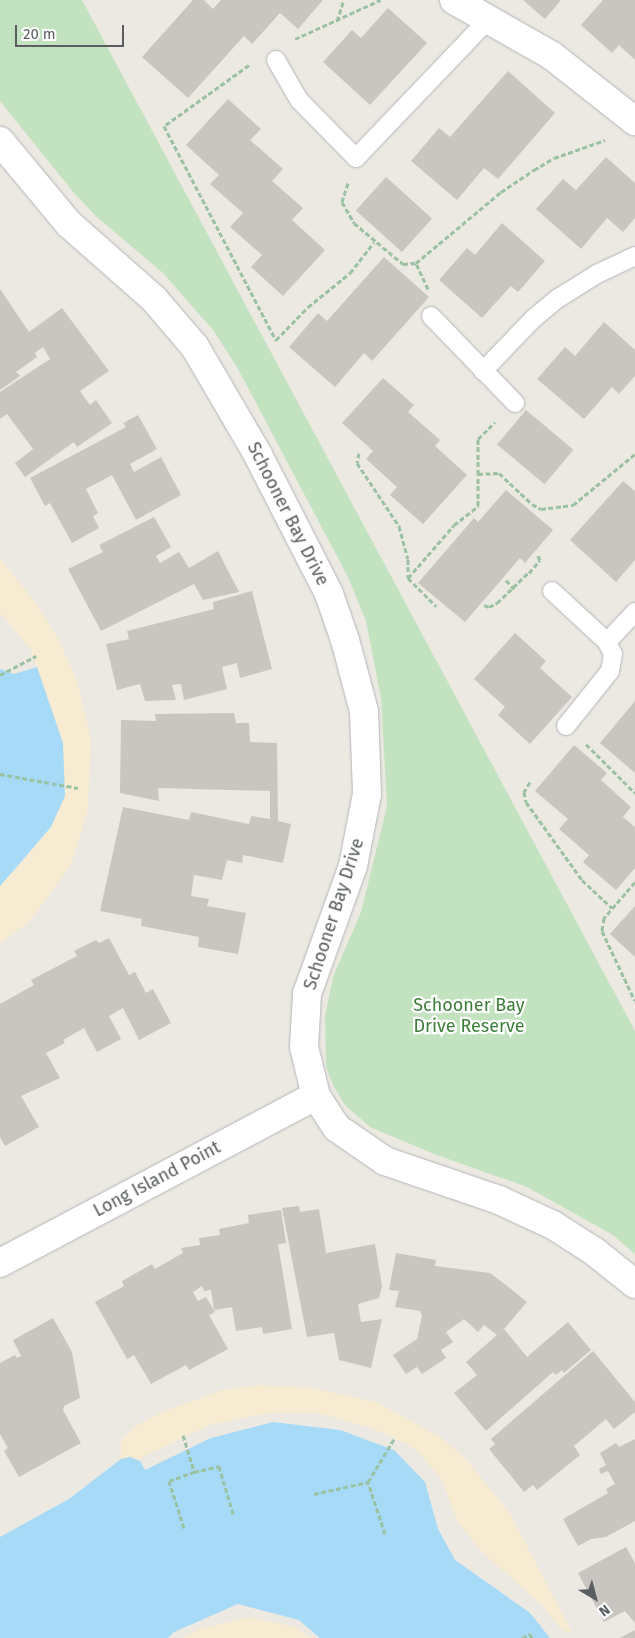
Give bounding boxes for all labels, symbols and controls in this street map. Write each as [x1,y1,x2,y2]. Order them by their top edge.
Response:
scale bar [18,15,126,47]
text: 20 m [23,25,56,43]
street label: Schooner Bay Drive [242,439,334,589]
street label: Schooner Bay Drive [299,835,369,993]
park label: Schooner Bay Drive Reserve [413,995,525,1038]
street label: Long Island Point [90,1136,224,1222]
north arrow [570,1573,620,1623]
text: N [596,1601,613,1620]

